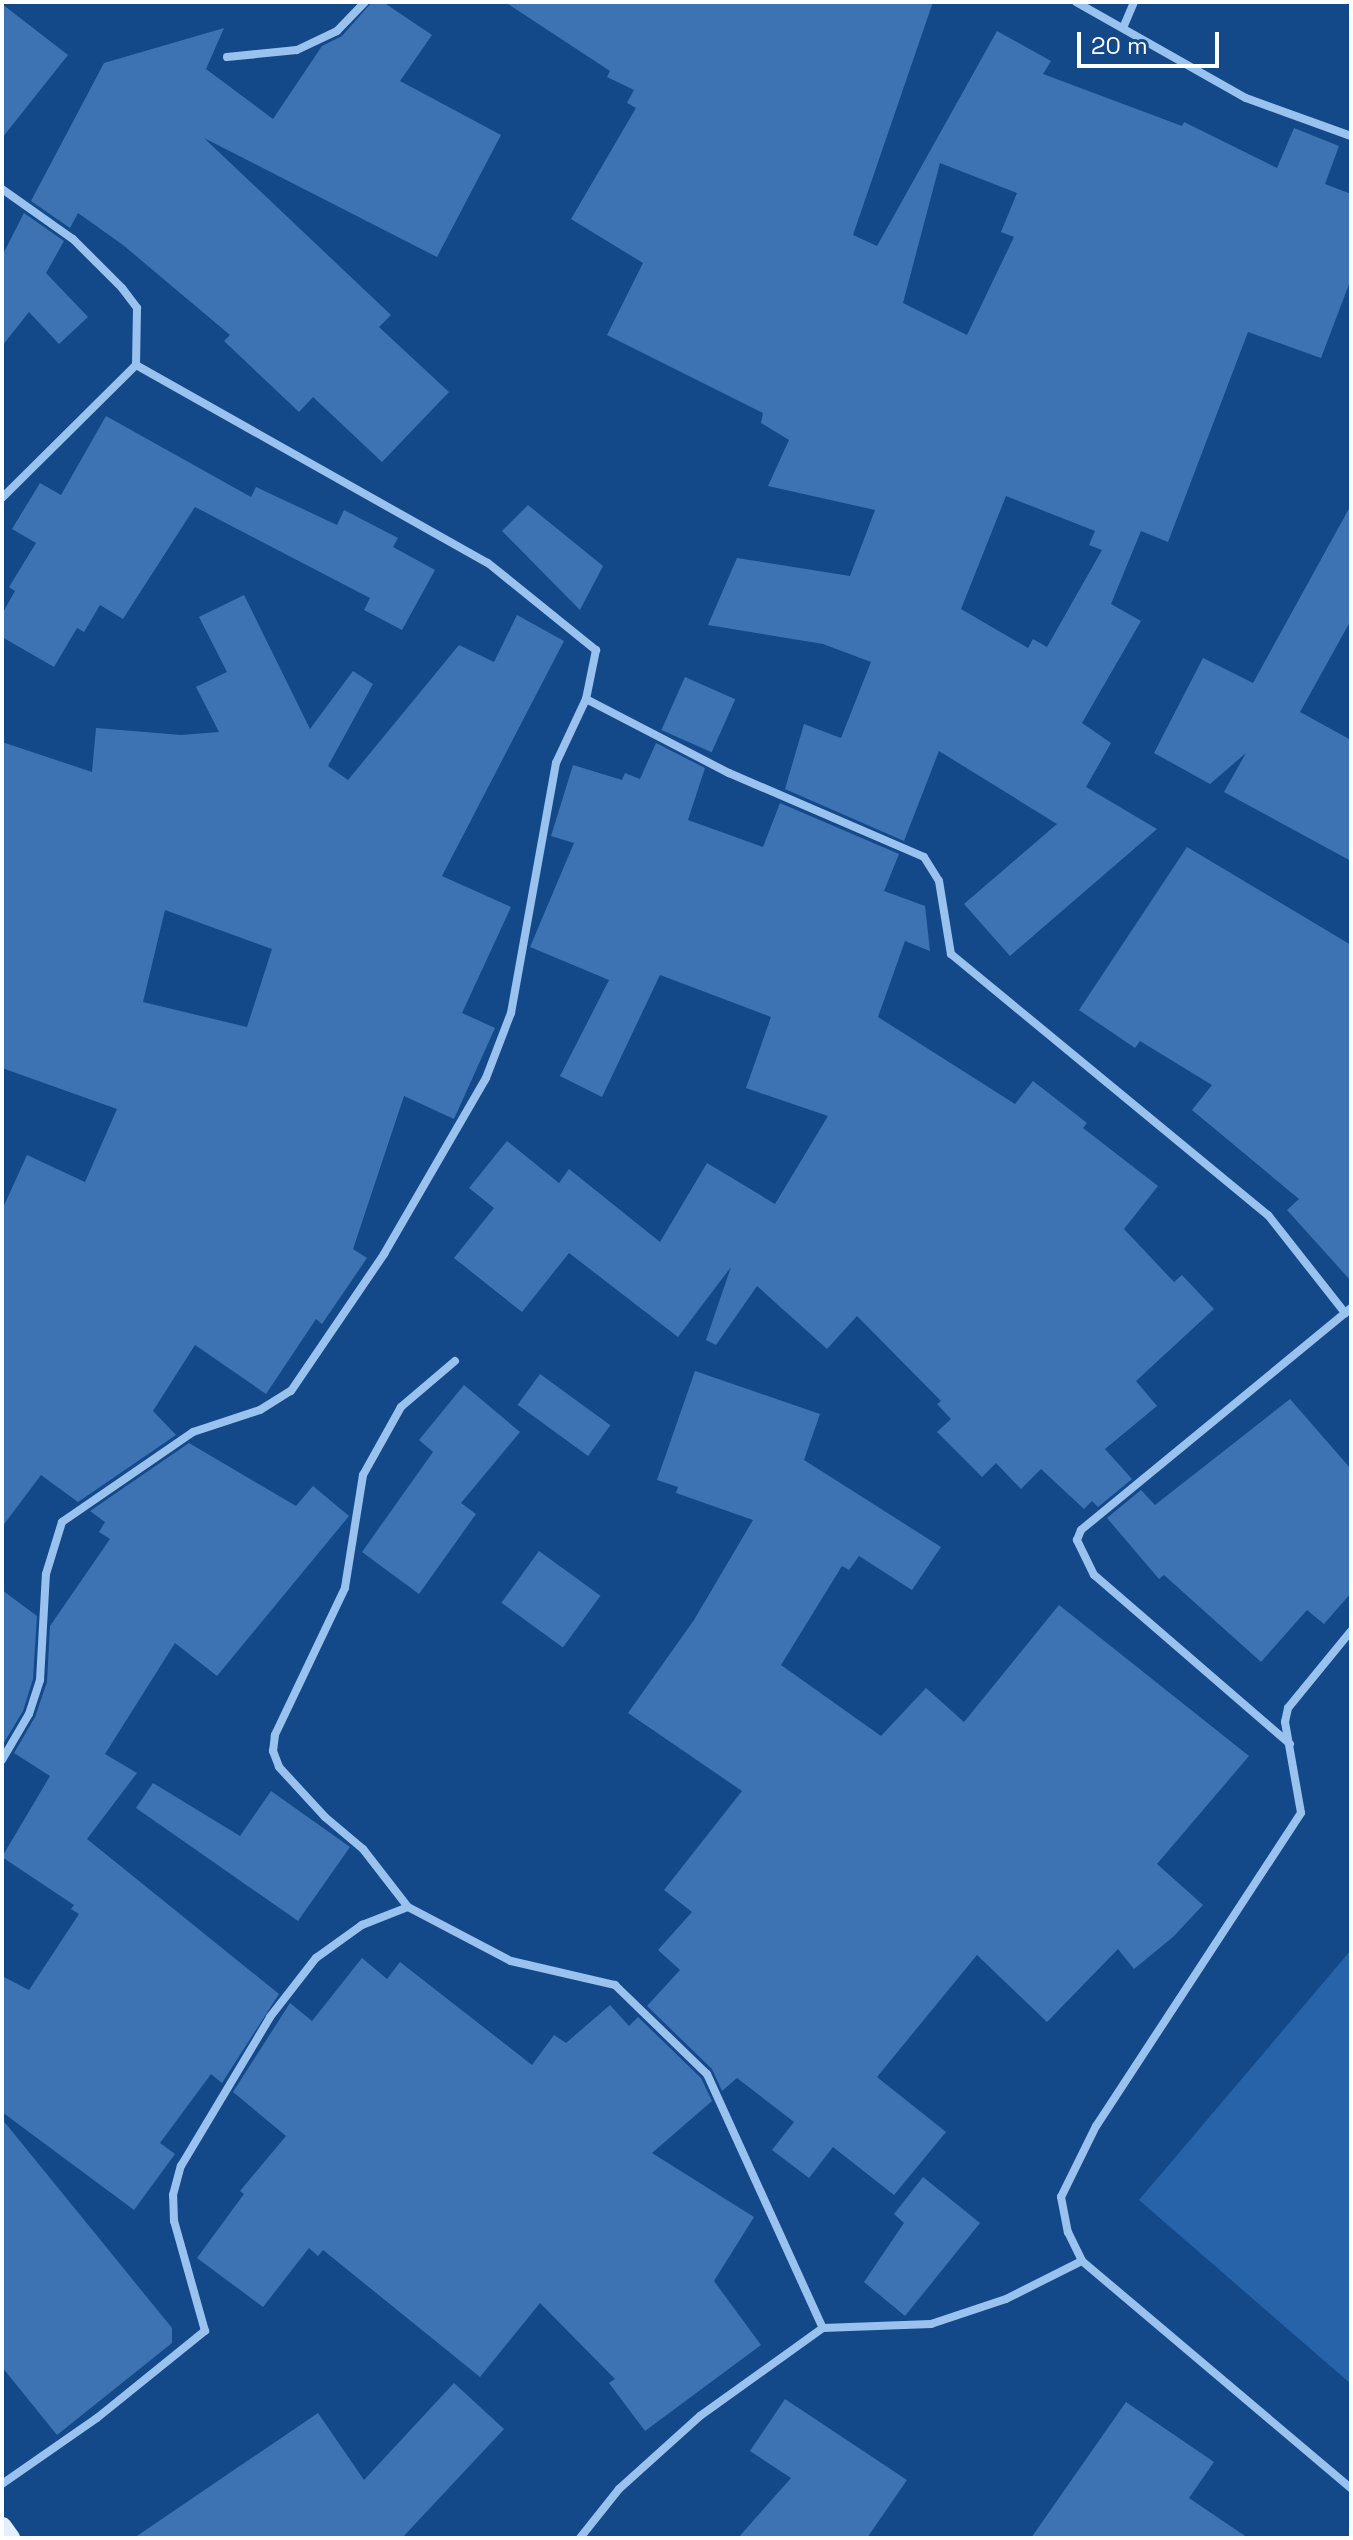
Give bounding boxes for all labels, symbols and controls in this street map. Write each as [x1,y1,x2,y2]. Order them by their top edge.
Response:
scale bar [1081,16,1223,66]
text: 20 m [1091,30,1148,61]

